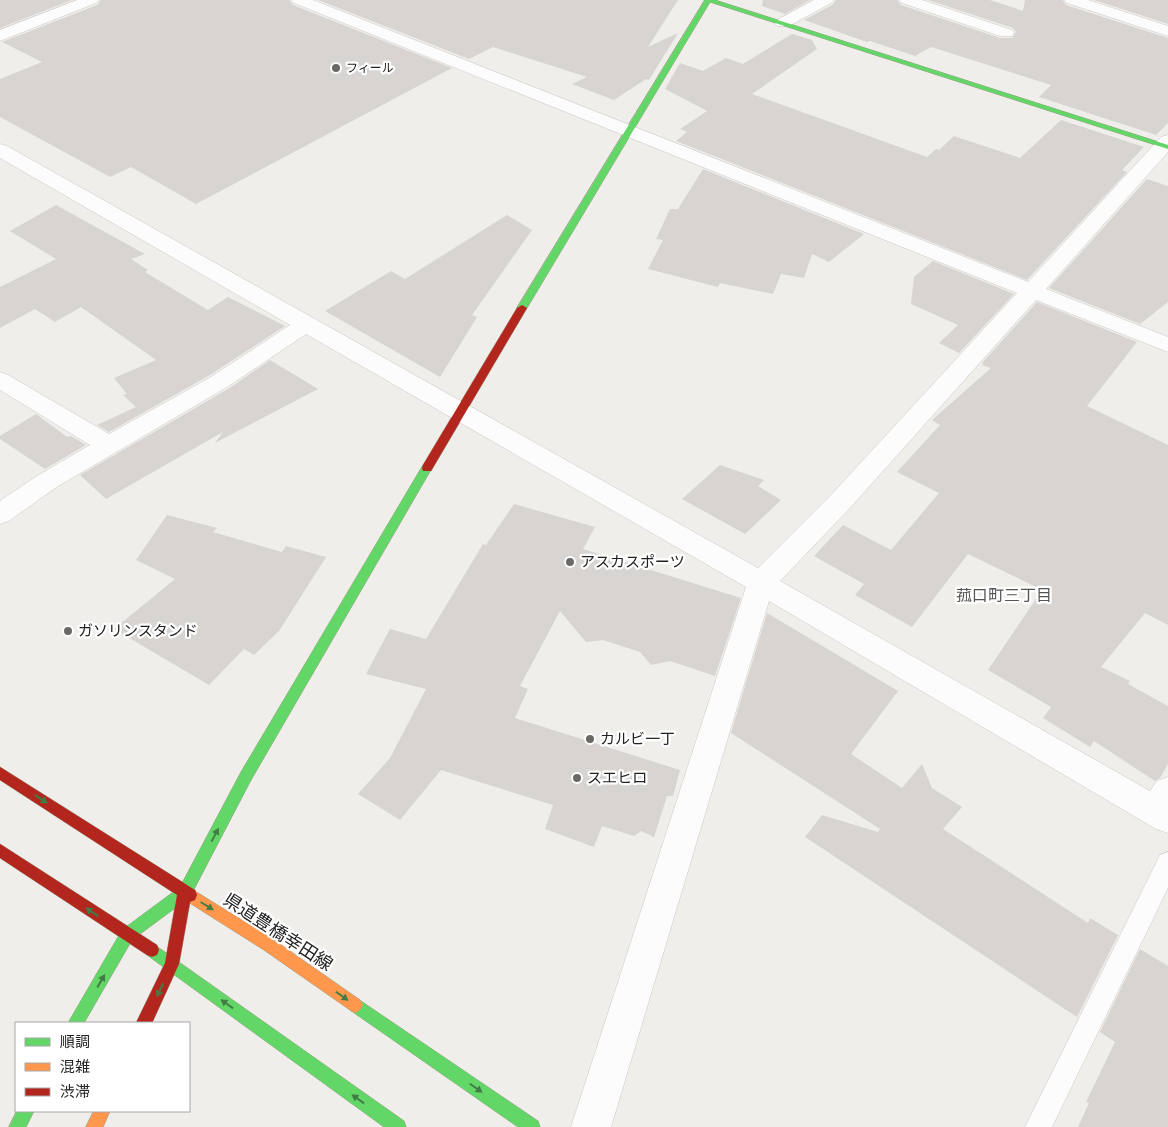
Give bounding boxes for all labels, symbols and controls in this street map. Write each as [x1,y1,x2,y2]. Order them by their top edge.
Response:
place label: フィール [346,61,394,75]
marker: フィール [330,62,342,74]
place label: アスカスポーツ [580,553,685,570]
marker: アスカスポーツ [564,556,576,568]
district label: 菰口町三丁目 [956,587,1052,604]
place label: ガソリンスタンド [78,622,198,639]
marker: ガソリンスタンド [62,625,74,637]
place label: カルビ一丁 [600,730,675,747]
marker: カルビ一丁 [584,733,596,745]
place label: スエヒロ [587,769,647,786]
marker: スエヒロ [571,772,583,784]
one-way arrow [34,794,48,804]
one-way arrow [210,829,219,842]
street label: 県道豊橋幸田線 [220,889,336,975]
one-way arrow [200,902,213,911]
one-way arrow [86,908,99,917]
one-way arrow [96,974,105,988]
one-way arrow [156,983,164,997]
one-way arrow [335,991,349,1001]
one-way arrow [220,999,234,1009]
legend [15,1022,190,1112]
text: 順調 [60,1033,90,1050]
text: 混雑 [60,1058,90,1075]
text: 渋滞 [60,1083,90,1100]
one-way arrow [469,1083,483,1093]
one-way arrow [352,1094,365,1104]

